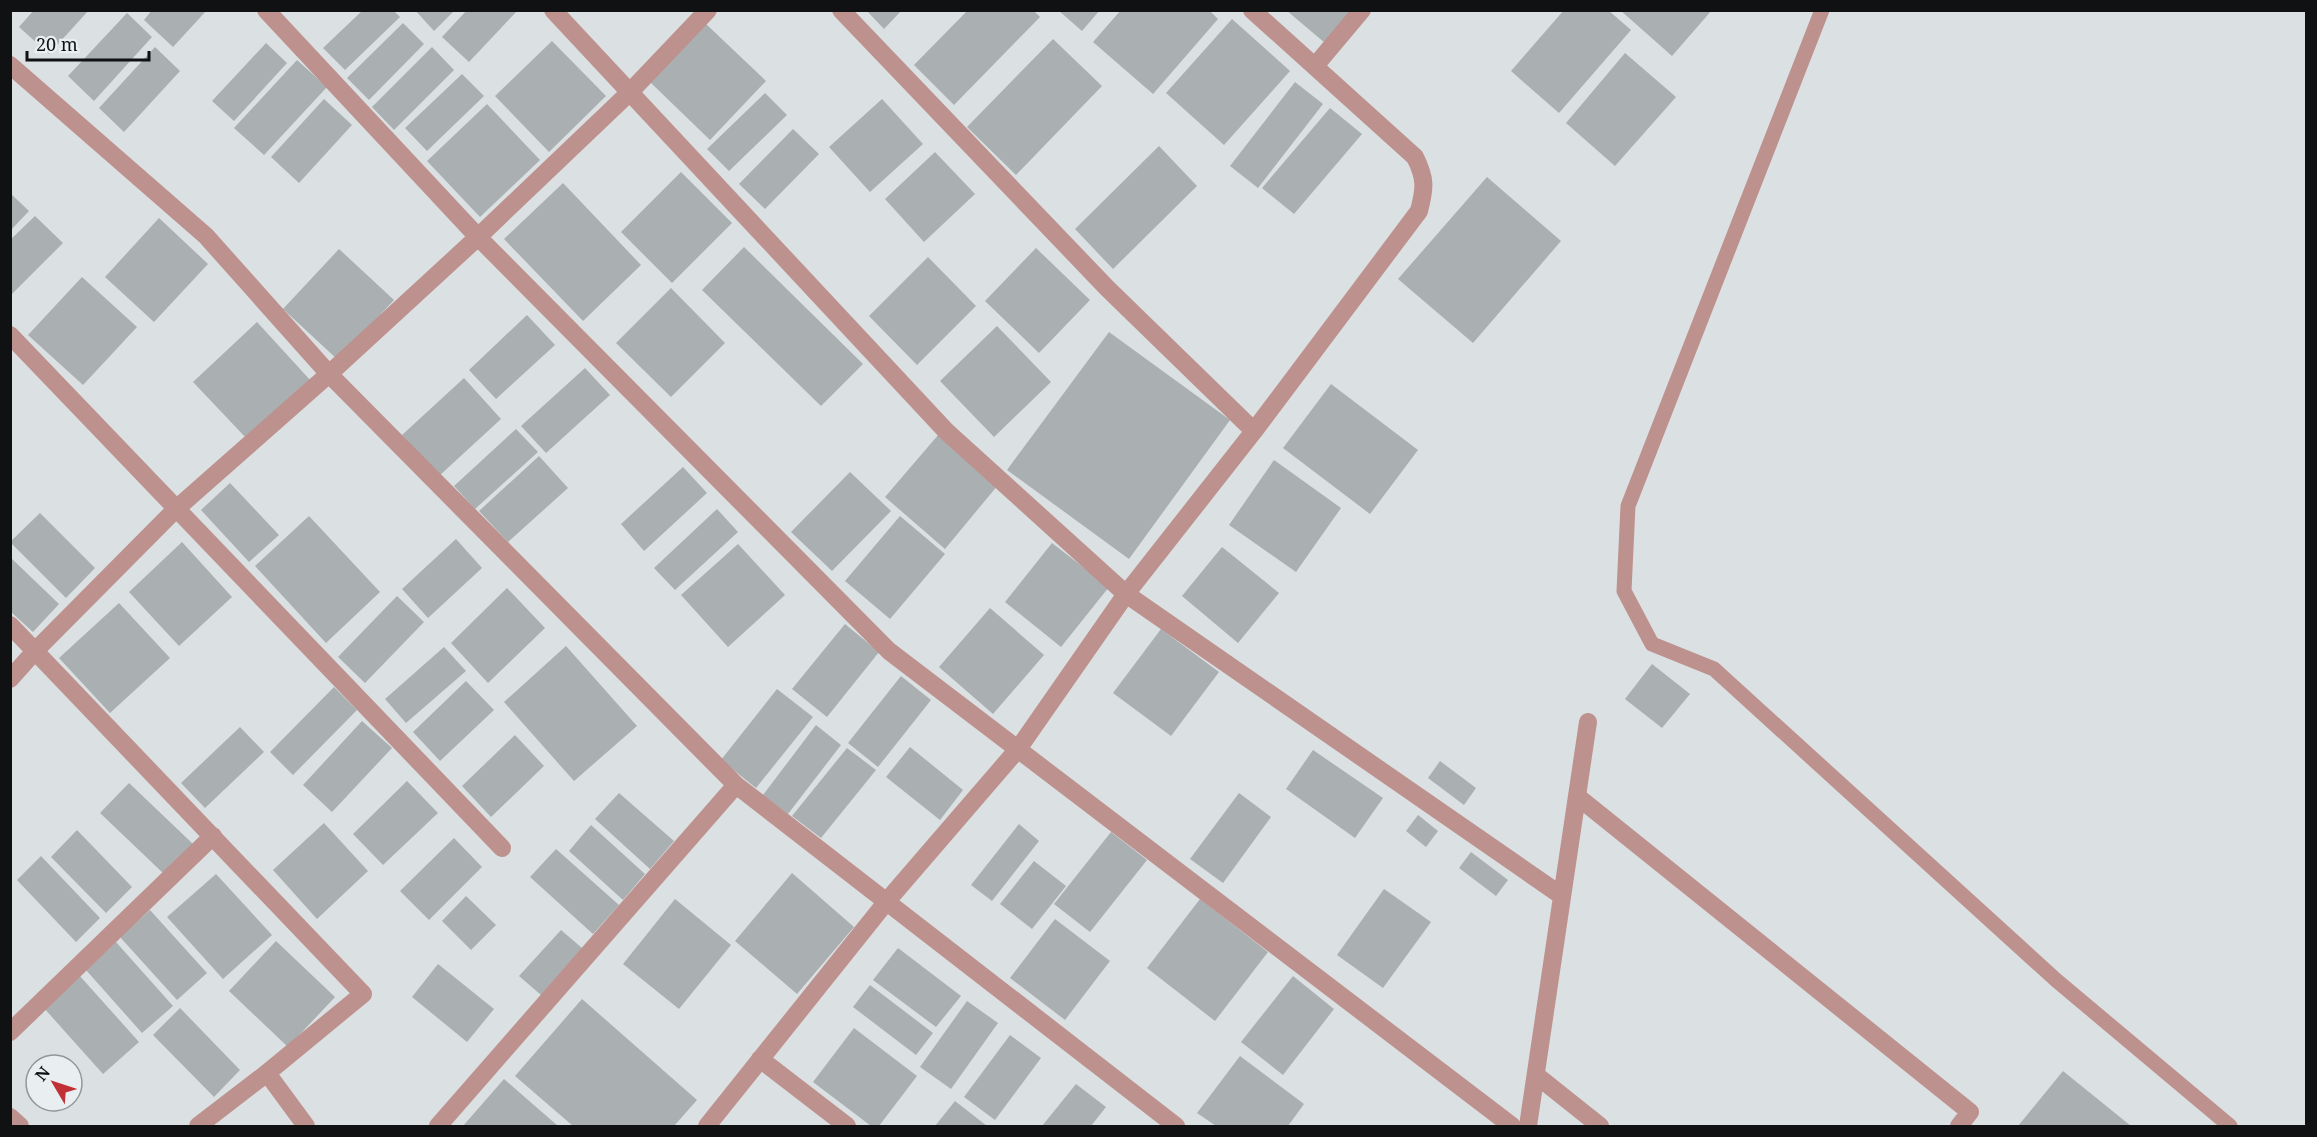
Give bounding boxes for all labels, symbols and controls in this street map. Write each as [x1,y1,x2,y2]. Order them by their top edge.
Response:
scale bar [27,24,148,62]
text: 20 m [36,32,78,56]
north arrow [24,1053,84,1113]
text: N [30,1061,55,1085]

